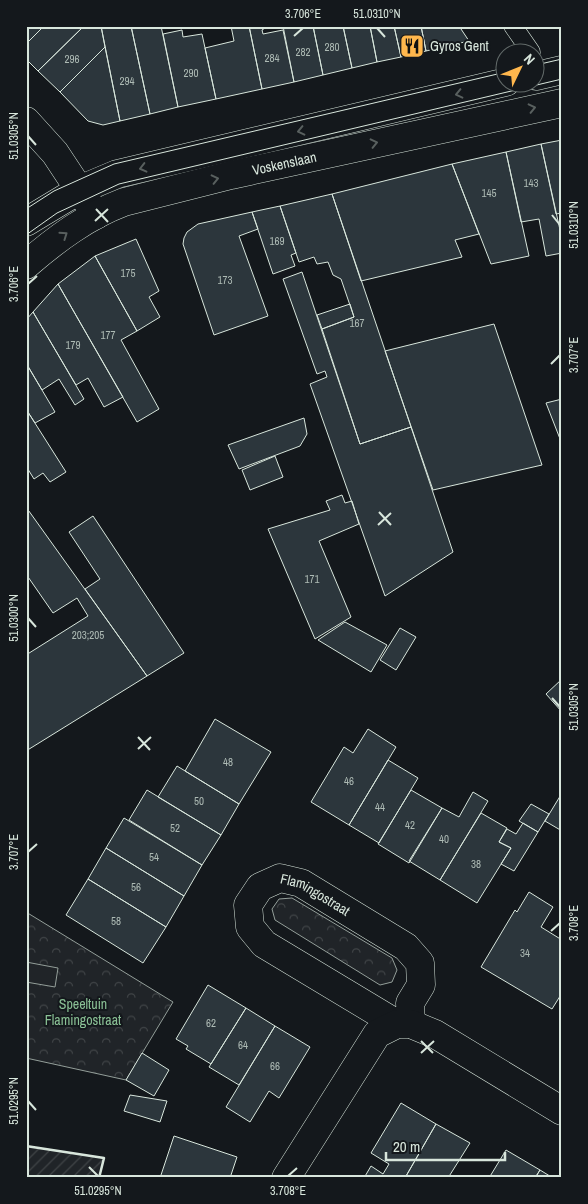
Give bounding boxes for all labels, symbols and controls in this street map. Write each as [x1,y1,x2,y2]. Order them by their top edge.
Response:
text: 3.706°E [285,6,321,22]
text: 51.0310°N [353,6,401,22]
restaurant icon: Gyros Gent [399,33,425,59]
place label: Gyros Gent [430,37,489,55]
house number: 280 [324,40,340,54]
north arrow [496,42,546,92]
house number: 282 [295,45,311,59]
text: N [520,50,539,68]
house number: 284 [264,51,280,65]
house number: 296 [64,52,80,66]
house number: 290 [183,66,199,80]
house number: 294 [119,74,135,88]
one-way arrow [454,88,463,99]
one-way arrow [528,103,537,114]
text: 51.0305°N [6,112,22,160]
one-way arrow [296,125,305,136]
one-way arrow [369,138,378,149]
street label: Voskenslaan [251,148,318,179]
one-way arrow [138,162,147,173]
one-way arrow [211,174,219,185]
house number: 143 [523,176,539,190]
house number: 145 [481,186,497,200]
text: 51.0310°N [566,201,582,249]
one-way arrow [58,232,68,241]
house number: 169 [269,234,285,248]
text: 3.706°E [6,266,22,302]
house number: 175 [120,266,136,280]
house number: 173 [217,273,233,287]
house number: 167 [349,316,365,330]
house number: 177 [100,328,116,342]
text: 3.707°E [566,337,582,373]
house number: 179 [65,338,81,352]
house number: 171 [304,572,320,586]
text: 51.0300°N [6,594,22,642]
house number: 203;205 [72,628,104,642]
text: 51.0305°N [566,683,582,731]
house number: 48 [223,755,233,769]
house number: 46 [344,774,354,788]
house number: 50 [194,794,204,808]
house number: 44 [375,800,385,814]
house number: 42 [405,818,415,832]
house number: 52 [170,821,180,835]
house number: 40 [439,832,449,846]
text: 3.707°E [6,834,22,870]
house number: 54 [149,850,159,864]
house number: 38 [471,857,481,871]
street label: Flamingostraat [279,869,353,920]
house number: 56 [131,880,141,894]
text: 3.708°E [566,905,582,941]
house number: 58 [111,914,121,928]
house number: 34 [520,946,530,960]
park label: Speeltuin Flamingostraat [45,995,121,1029]
house number: 62 [206,1016,216,1030]
house number: 64 [238,1038,248,1052]
house number: 66 [270,1059,280,1073]
text: 51.0295°N [6,1077,22,1125]
scale bar [386,1129,504,1161]
text: 20 m [393,1136,420,1157]
text: 51.0295°N [74,1183,122,1199]
text: 3.708°E [270,1183,306,1199]

